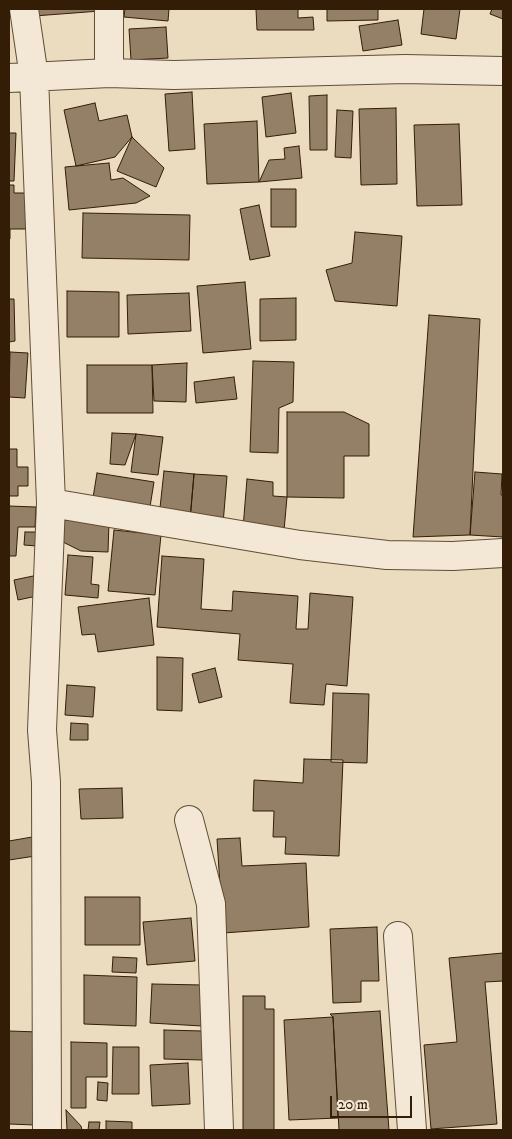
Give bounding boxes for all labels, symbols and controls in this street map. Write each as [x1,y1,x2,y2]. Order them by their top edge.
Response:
scale bar [332,1086,414,1118]
text: 20 m [338,1095,368,1114]

